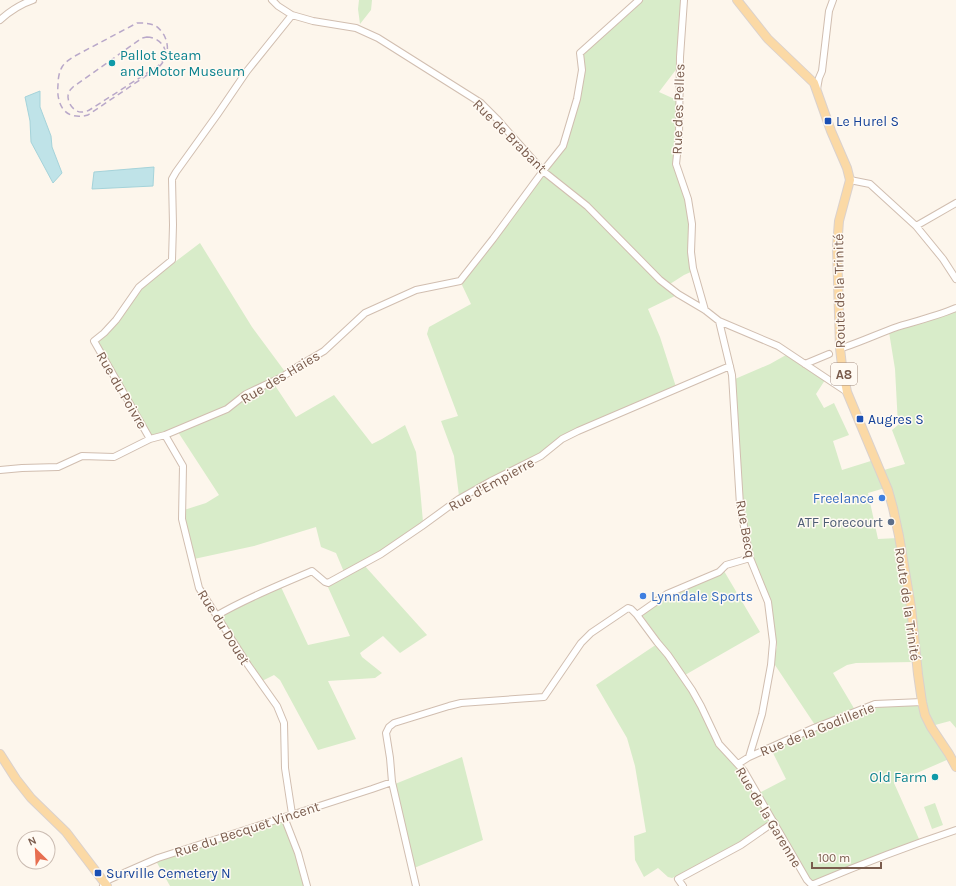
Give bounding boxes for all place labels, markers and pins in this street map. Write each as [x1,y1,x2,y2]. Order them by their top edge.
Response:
place label: Pallot Steam and Motor Museum [120,47,245,80]
marker: Pallot Steam and Motor Museum [107,58,117,68]
place label: Le Hurel S [836,113,899,130]
marker: Le Hurel S [823,116,833,126]
place label: Augres S [868,411,924,428]
marker: Augres S [855,414,865,424]
place label: Freelance [813,490,874,507]
marker: Freelance [877,493,887,503]
place label: ATF Forecourt [797,514,883,531]
marker: ATF Forecourt [886,517,896,527]
place label: Lynndale Sports [651,588,753,605]
marker: Lynndale Sports [638,591,648,601]
place label: Old Farm [870,769,927,786]
marker: Old Farm [930,772,940,782]
place label: Surville Cemetery N [106,865,231,882]
marker: Surville Cemetery N [93,868,103,878]

